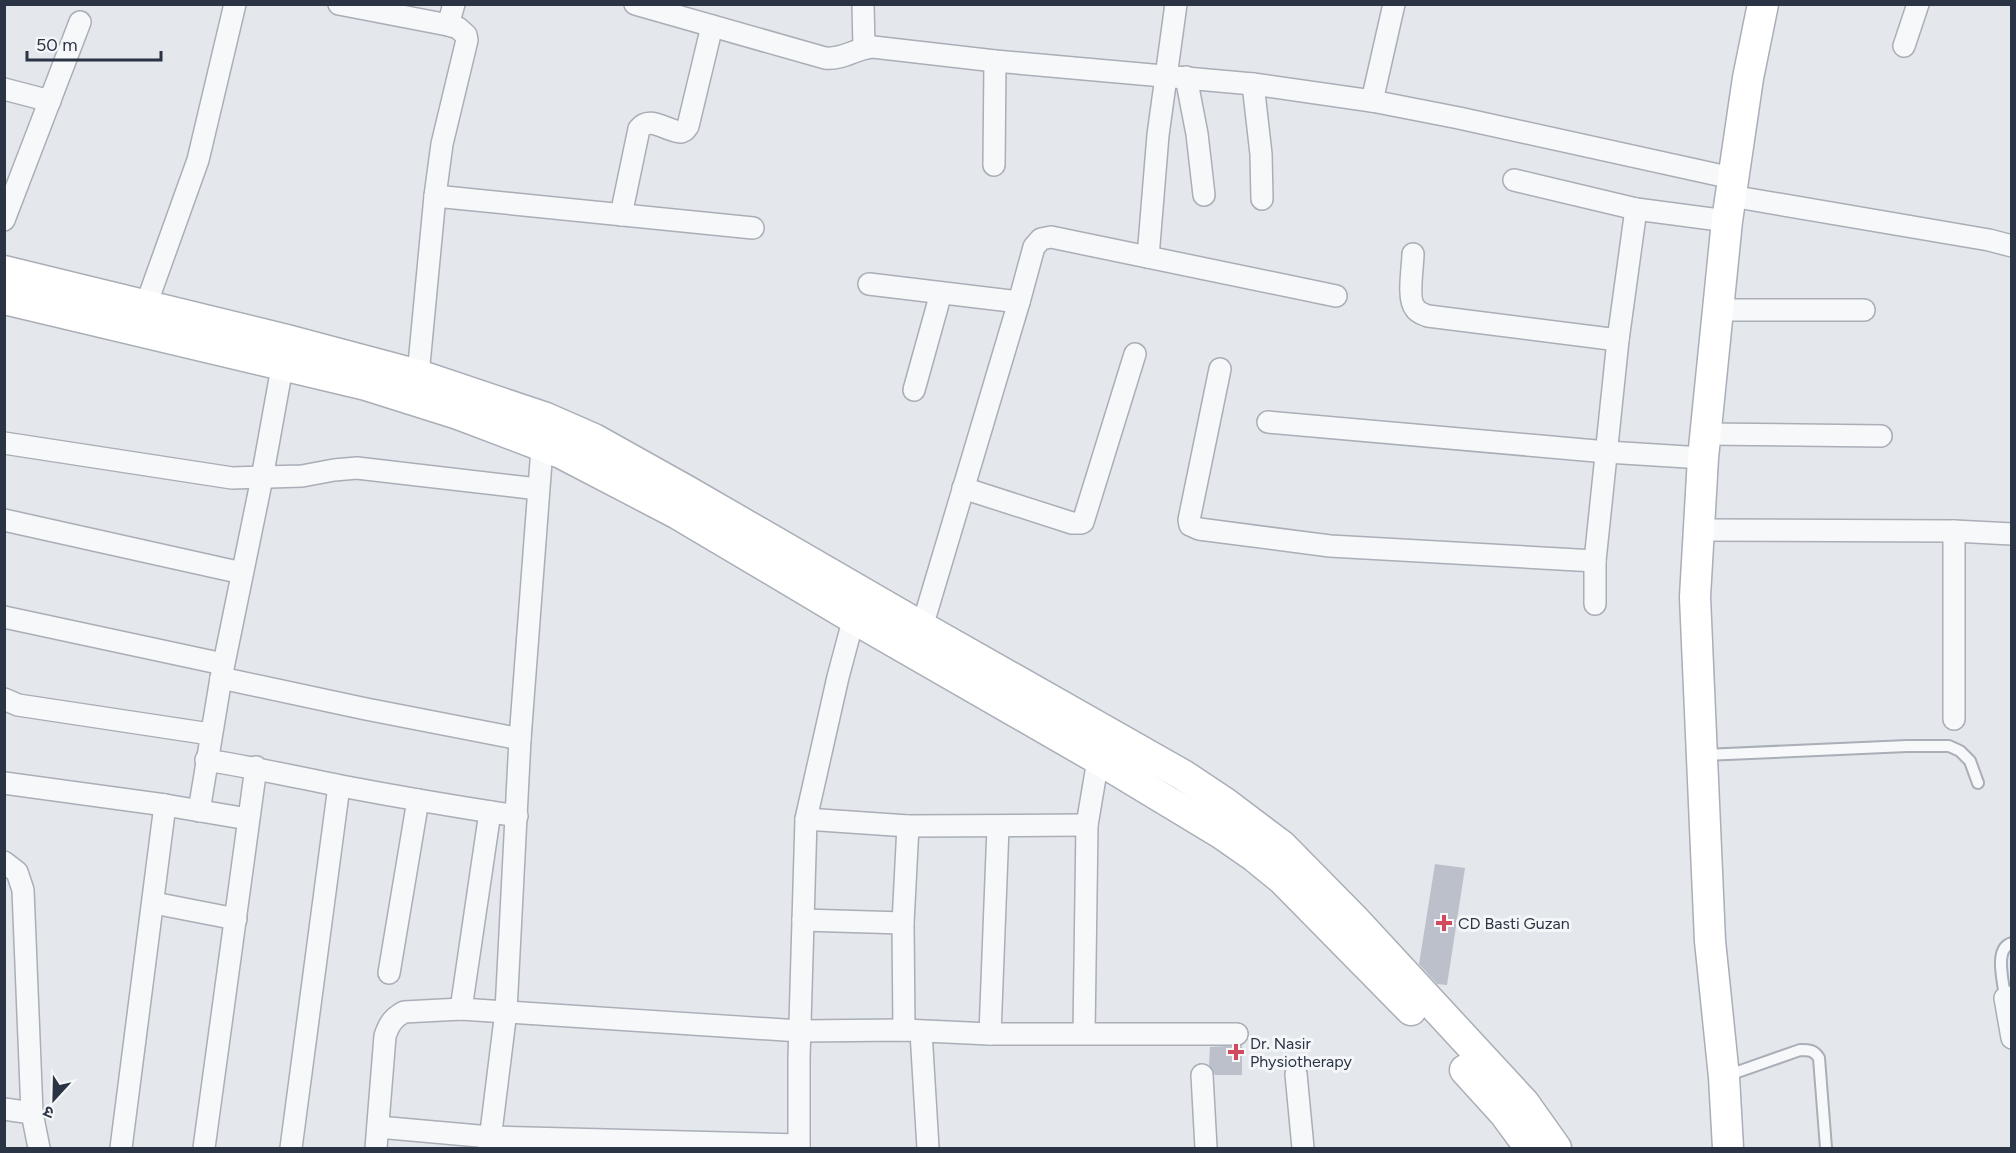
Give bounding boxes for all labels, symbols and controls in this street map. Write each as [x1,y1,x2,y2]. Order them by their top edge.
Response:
scale bar [27,24,160,62]
text: 50 m [36,34,78,56]
marker: CD Basti Guzan [1435,914,1453,932]
place label: CD Basti Guzan [1458,914,1570,933]
place label: Dr. Nasir Physiotherapy [1250,1034,1352,1071]
marker: Dr. Nasir Physiotherapy [1227,1043,1245,1061]
north arrow [24,1069,84,1129]
text: उ [40,1102,56,1123]

